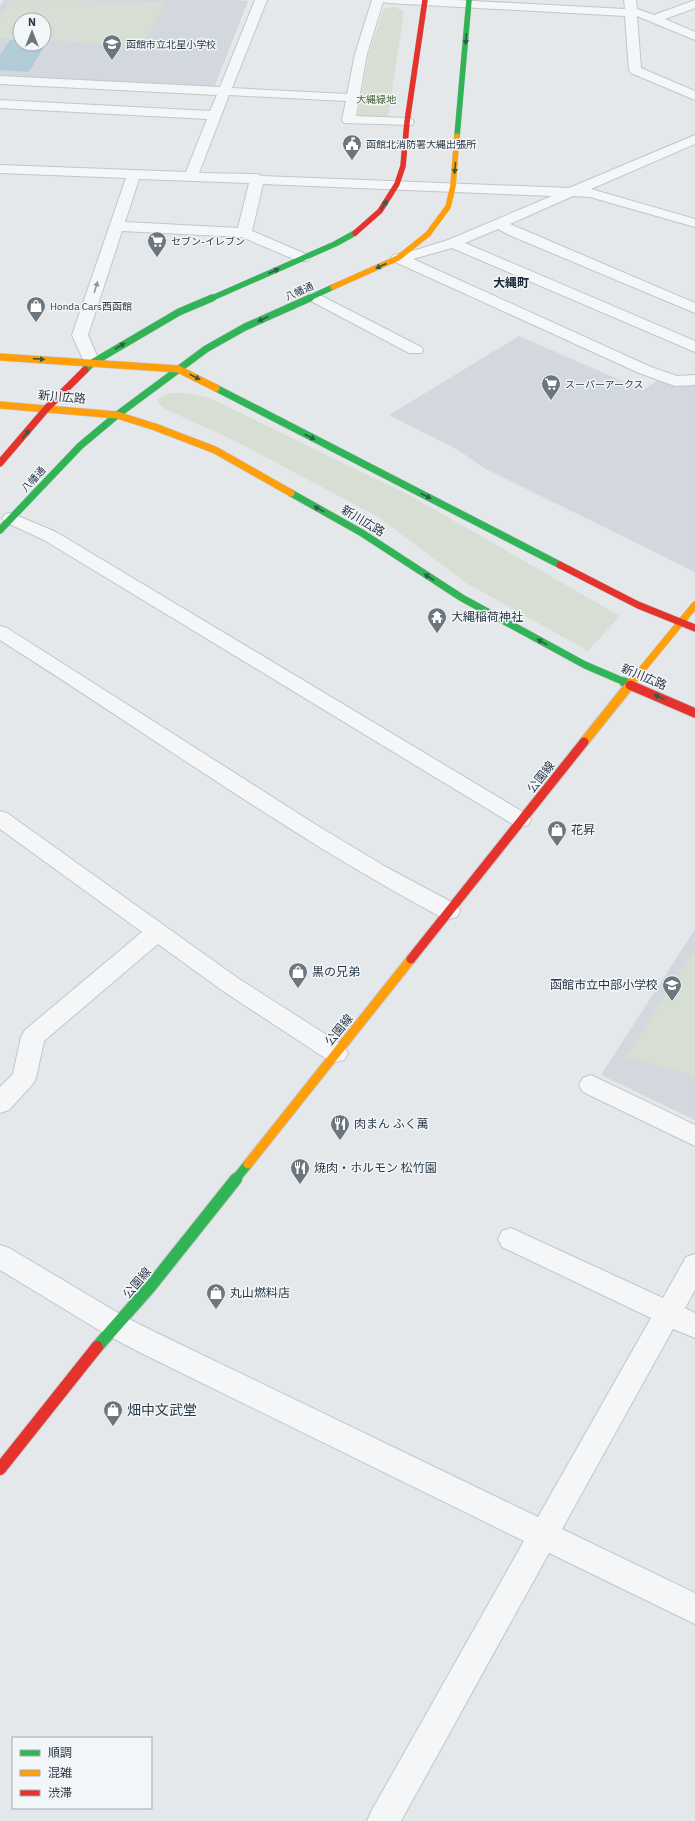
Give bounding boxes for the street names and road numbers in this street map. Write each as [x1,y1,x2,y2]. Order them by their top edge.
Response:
street label: 八幡通 [283,279,316,303]
street label: 新川広路 [37,387,87,406]
street label: 八幡通 [18,464,48,495]
street label: 新川広路 [339,502,388,539]
street label: 新川広路 [619,660,669,693]
street label: 公園線 [524,758,558,795]
street label: 公園線 [321,1011,356,1048]
street label: 公園線 [119,1264,154,1301]

